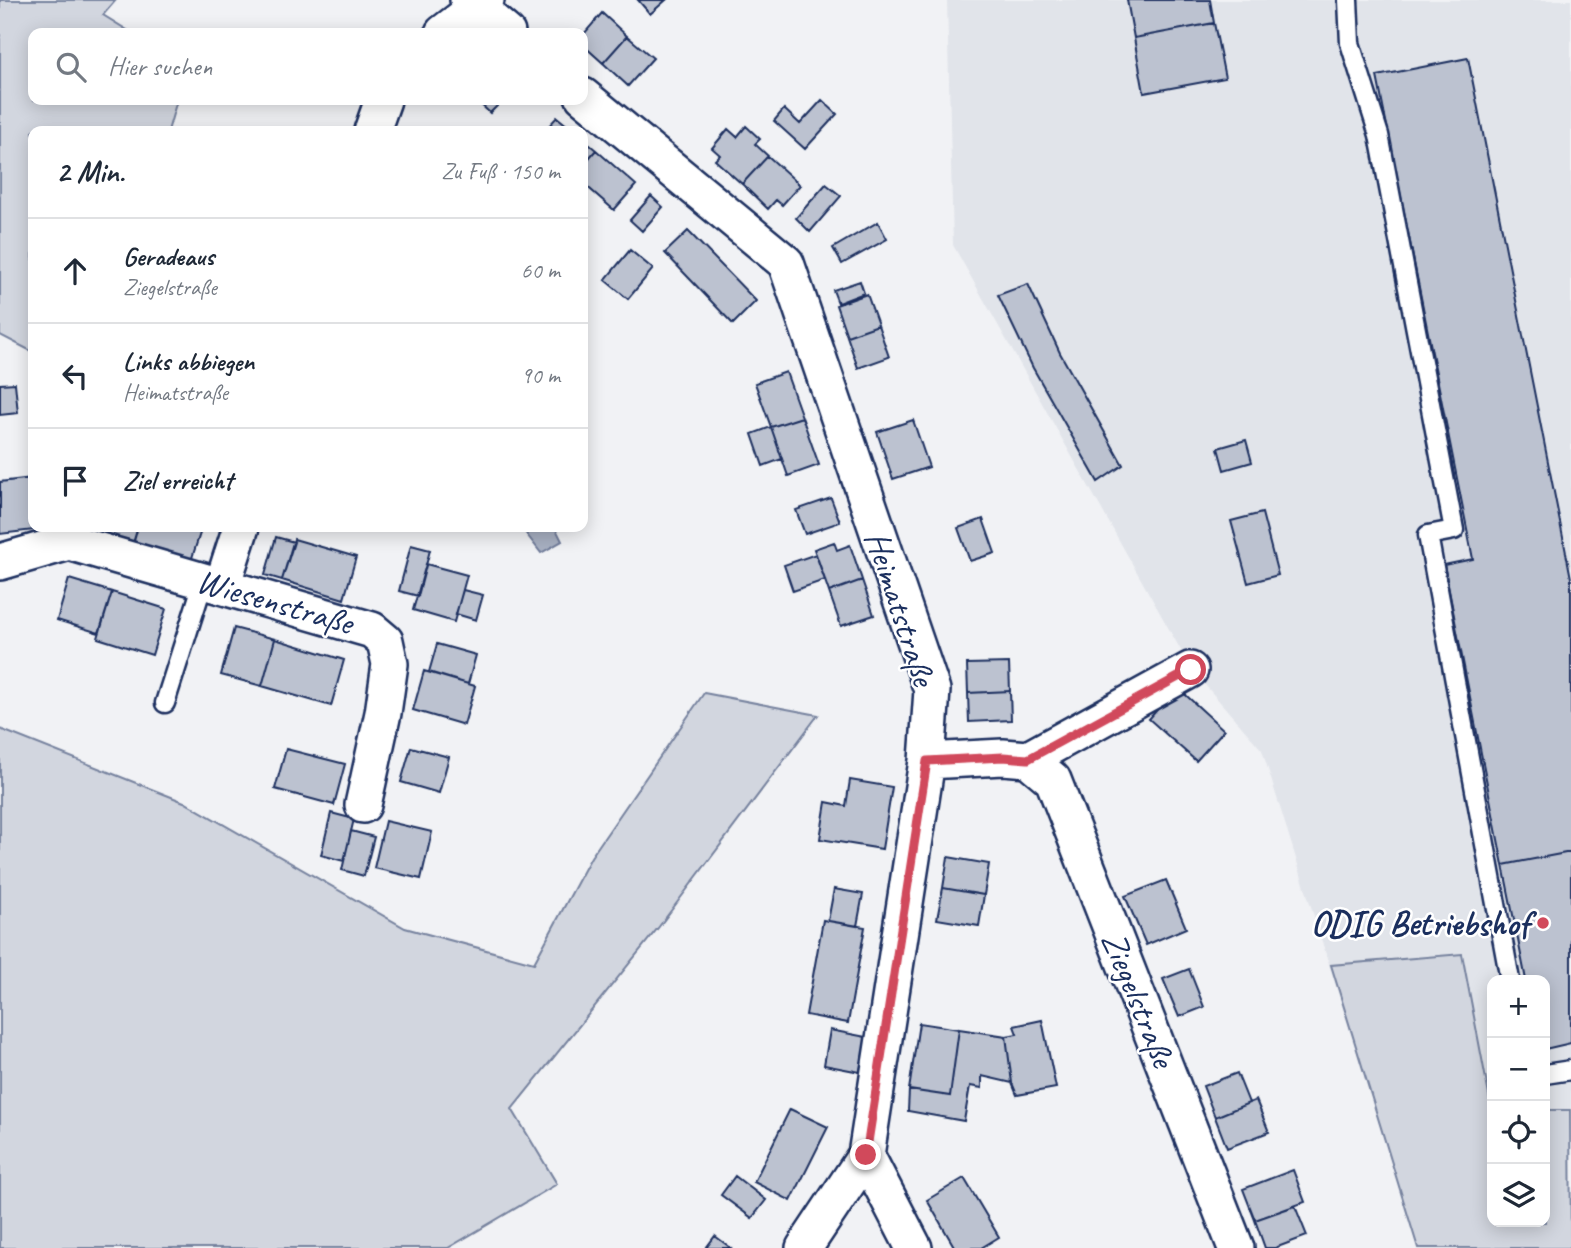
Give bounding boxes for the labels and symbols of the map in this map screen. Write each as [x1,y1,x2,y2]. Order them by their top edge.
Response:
street label: Heimatstraße [854,525,947,694]
street label: Wiesenstraße [192,558,360,646]
route start [1175,654,1206,685]
place label: ODIG Betriebshof [1311,901,1537,946]
marker: ODIG Betriebshof [1535,915,1551,931]
street label: Ziegelstraße [1091,925,1187,1076]
route end [850,1139,881,1170]

